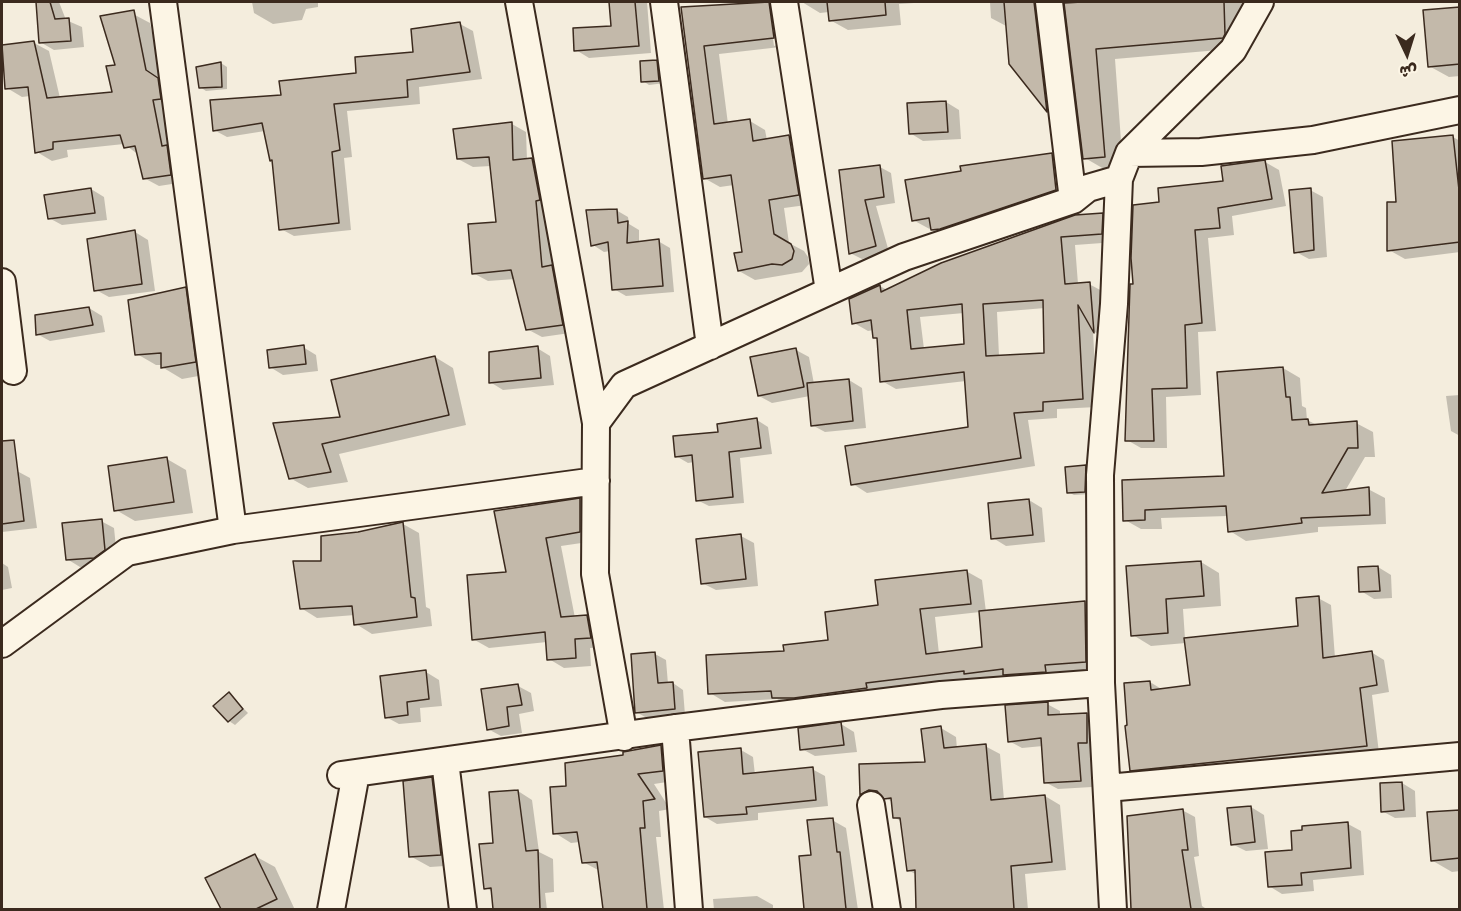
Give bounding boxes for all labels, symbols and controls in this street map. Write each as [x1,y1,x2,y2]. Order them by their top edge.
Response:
north arrow [1377,24,1437,84]
text: ش [1399,61,1418,83]

